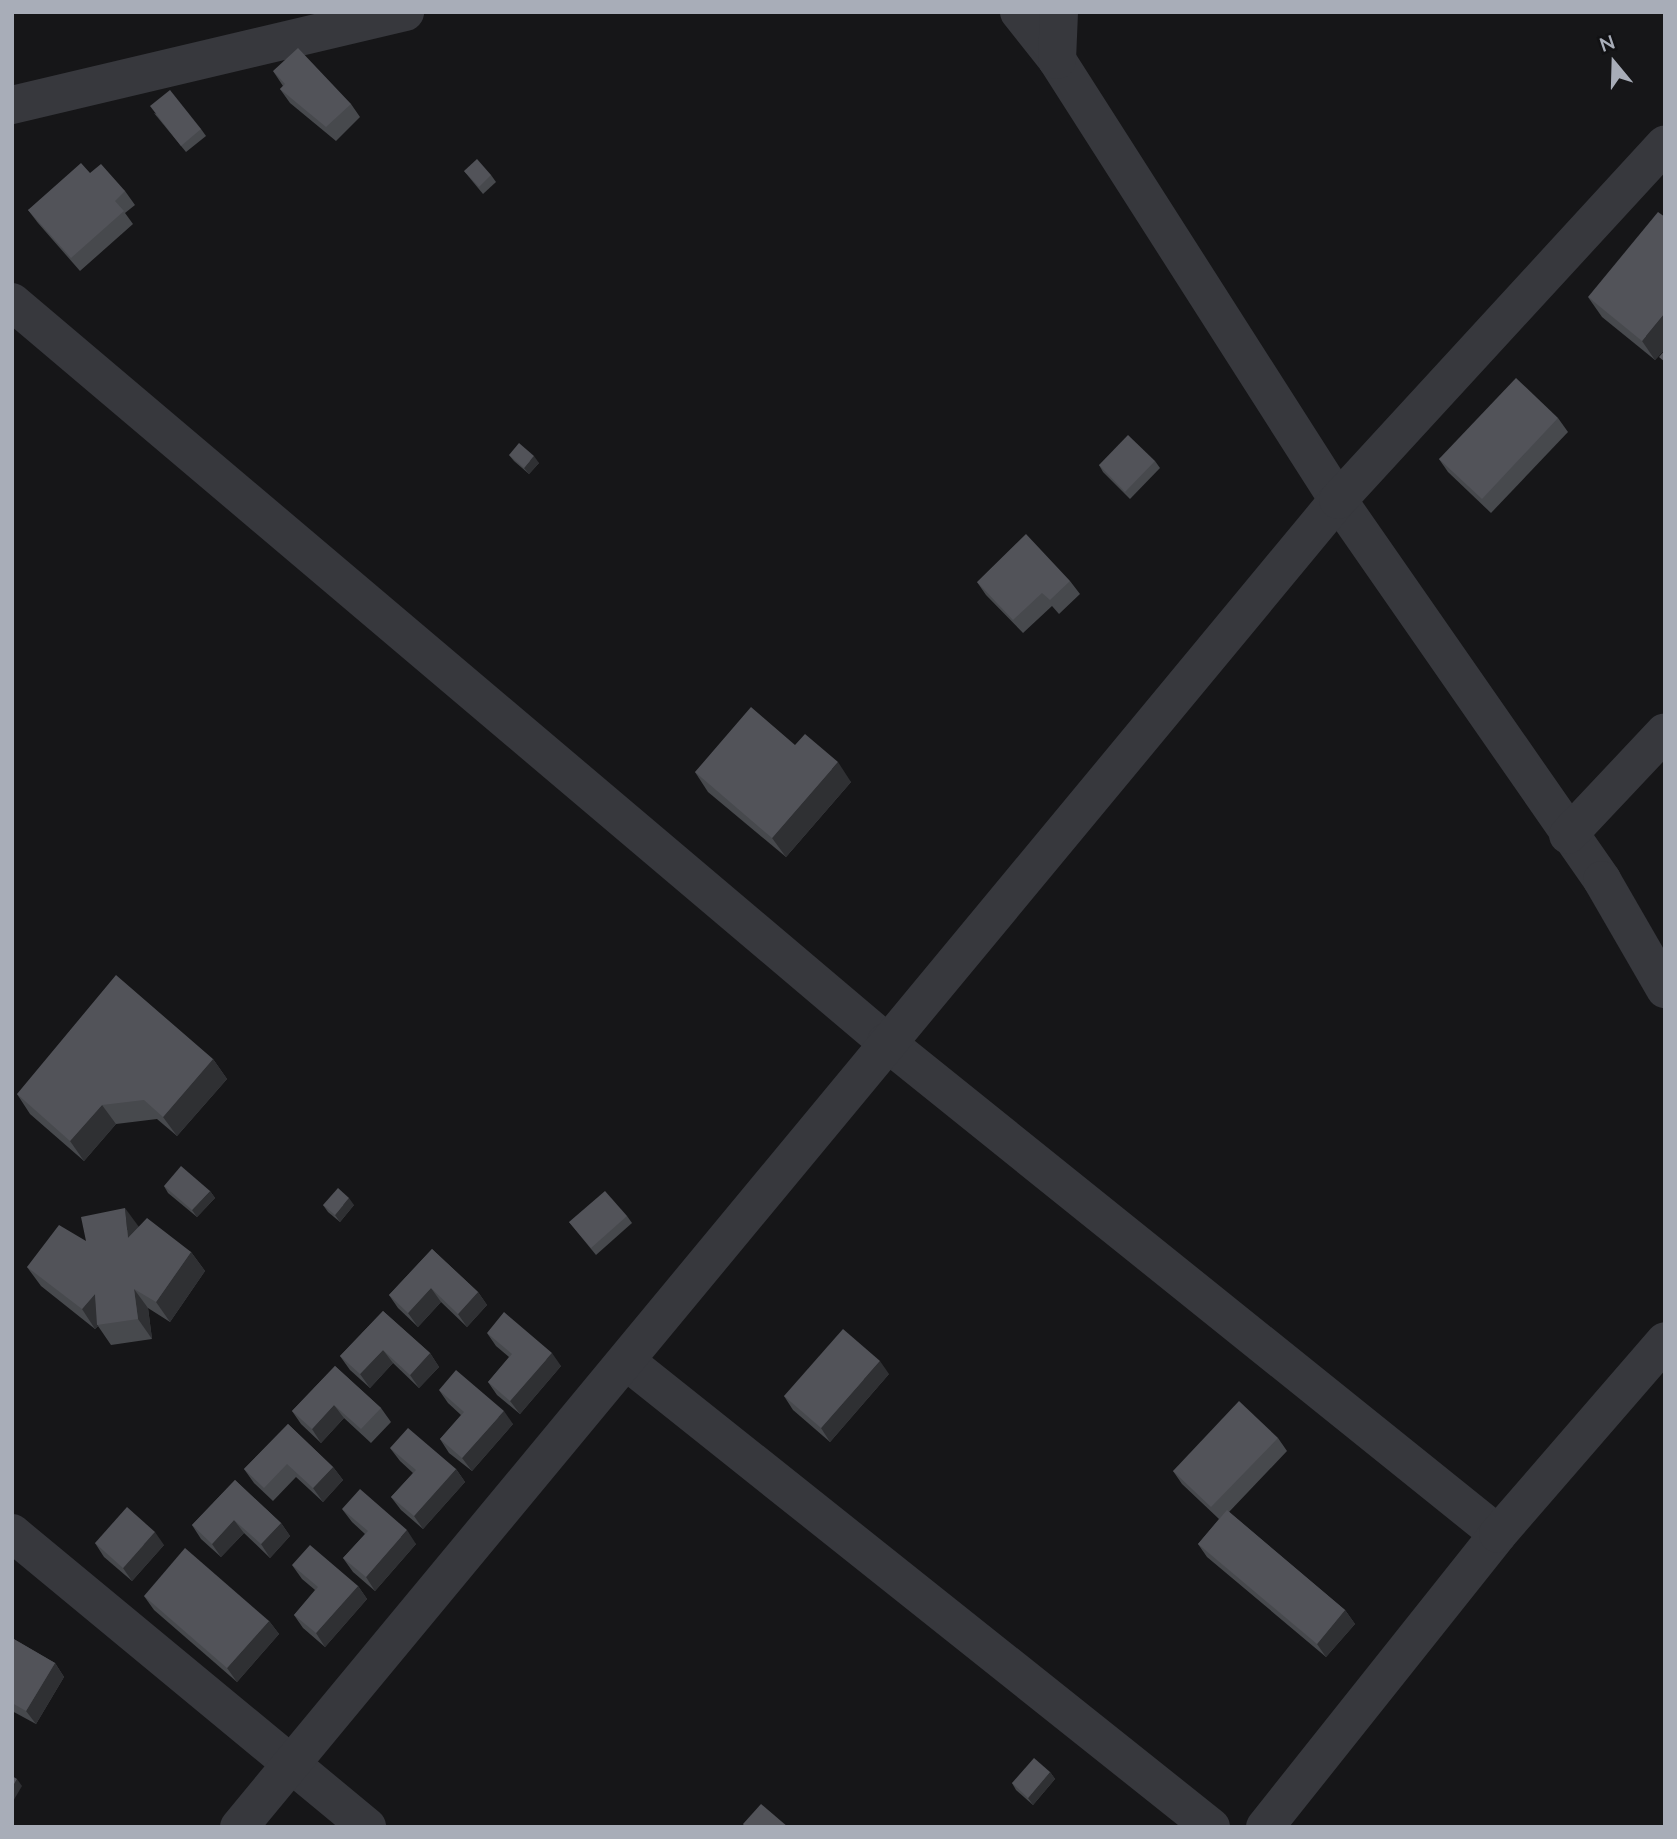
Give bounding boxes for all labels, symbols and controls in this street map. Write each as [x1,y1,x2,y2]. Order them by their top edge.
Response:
north arrow [1579,28,1649,98]
text: N [1596,29,1618,56]

